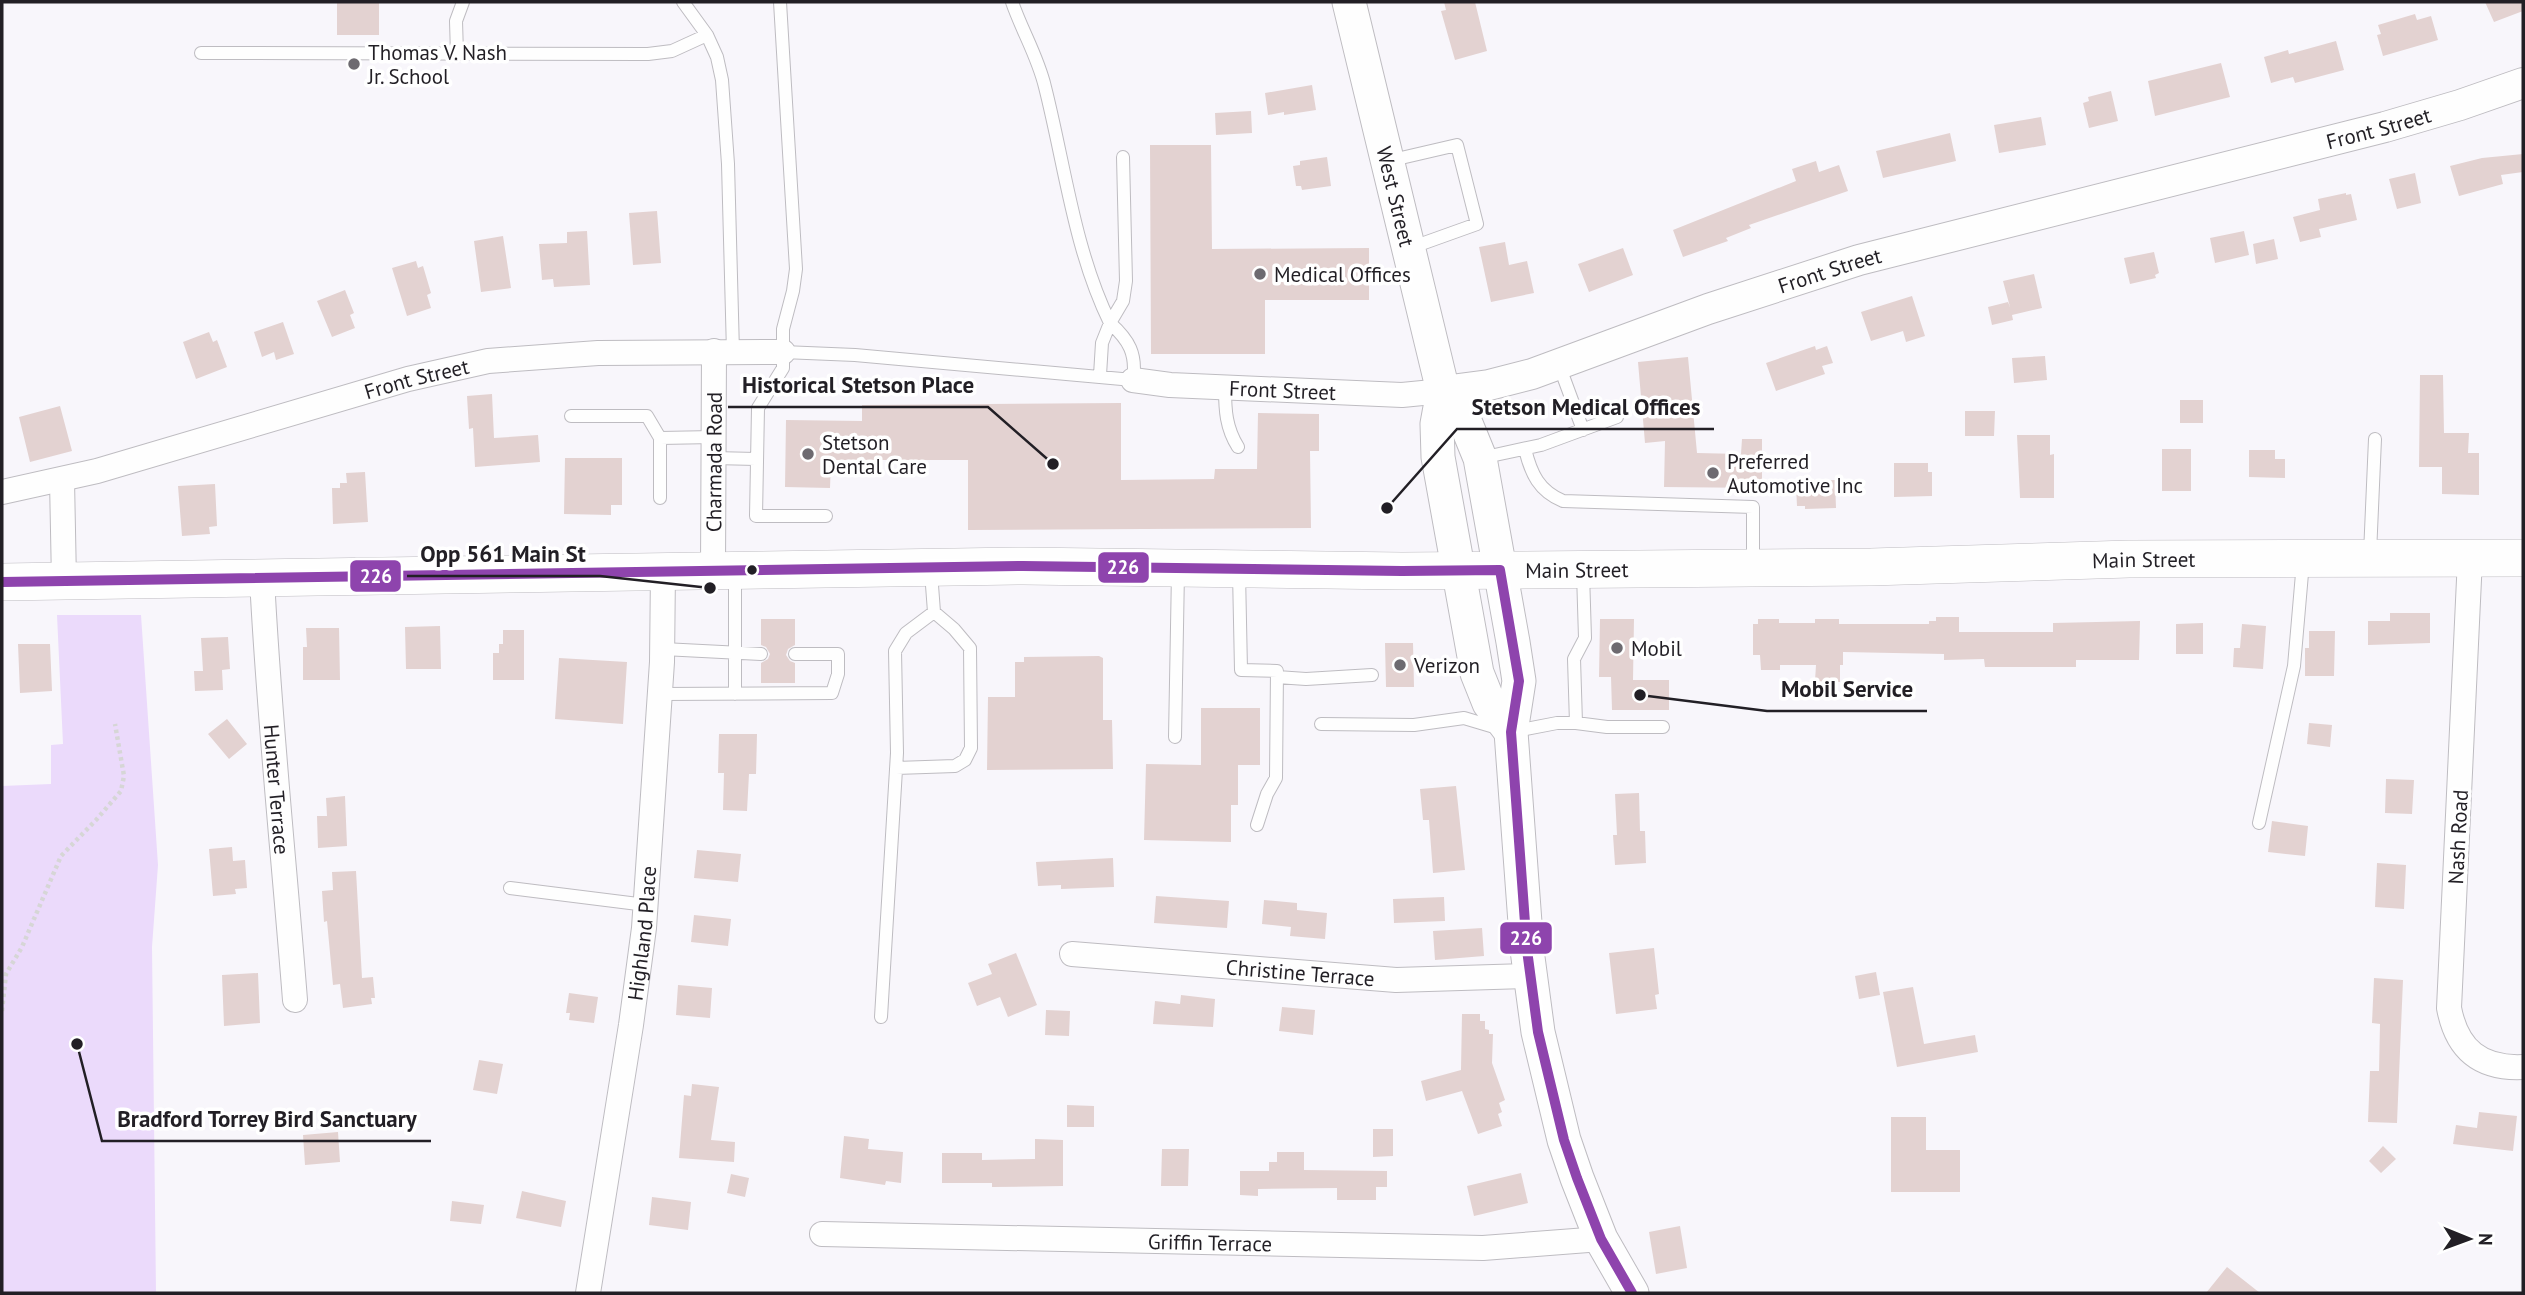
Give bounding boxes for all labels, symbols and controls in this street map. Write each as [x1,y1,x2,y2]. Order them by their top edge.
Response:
place label: Thomas V. Nash Jr. School [367,39,507,90]
marker: Thomas V. Nash Jr. School [346,56,362,72]
street label: Front Street [2323,101,2434,155]
street label: West Street [1371,143,1421,249]
street label: Front Street [1774,241,1884,299]
place label: Medical Offices [1274,261,1411,288]
marker: Medical Offices [1252,266,1268,282]
street label: Front Street [361,352,471,405]
callout: Historical Stetson Place [728,363,988,407]
text: Historical Stetson Place [742,370,974,399]
street label: Front Street [1228,374,1337,406]
callout: Stetson Medical Offices [1457,385,1714,429]
street label: Charmada Road [700,392,727,532]
text: Stetson Medical Offices [1471,392,1701,421]
place label: Stetson Dental Care [822,429,927,480]
marker: Stetson Dental Care [800,446,816,462]
place label: Preferred Automotive Inc [1727,448,1863,499]
marker: Preferred Automotive Inc [1705,465,1721,481]
callout: Opp 561 Main St [407,532,600,576]
text: Opp 561 Main St [420,539,586,568]
street label: Main Street [2092,545,2195,574]
line badge: 226 [1097,551,1150,584]
text: 226 [1107,555,1139,579]
street label: Main Street [1525,556,1629,583]
line badge: 226 [349,559,402,593]
unlabelled marker [745,563,759,577]
text: 226 [360,564,392,588]
place label: Mobil [1631,635,1682,662]
marker: Mobil [1609,640,1625,656]
place label: Verizon [1413,652,1480,679]
marker: Verizon [1392,657,1408,673]
callout: Mobil Service [1767,667,1927,711]
text: Mobil Service [1781,674,1913,703]
street label: Hunter Terrace [258,723,296,856]
street label: Nash Road [2442,789,2474,885]
street label: Highland Place [621,865,662,1002]
line badge: 226 [1499,921,1553,955]
text: 226 [1510,926,1542,950]
street label: Christine Terrace [1225,953,1376,992]
callout: Bradford Torrey Bird Sanctuary [102,1097,431,1141]
text: Bradford Torrey Bird Sanctuary [117,1104,418,1133]
north arrow [2434,1204,2504,1274]
street label: Griffin Terrace [1148,1227,1272,1257]
text: N [2474,1233,2498,1246]

